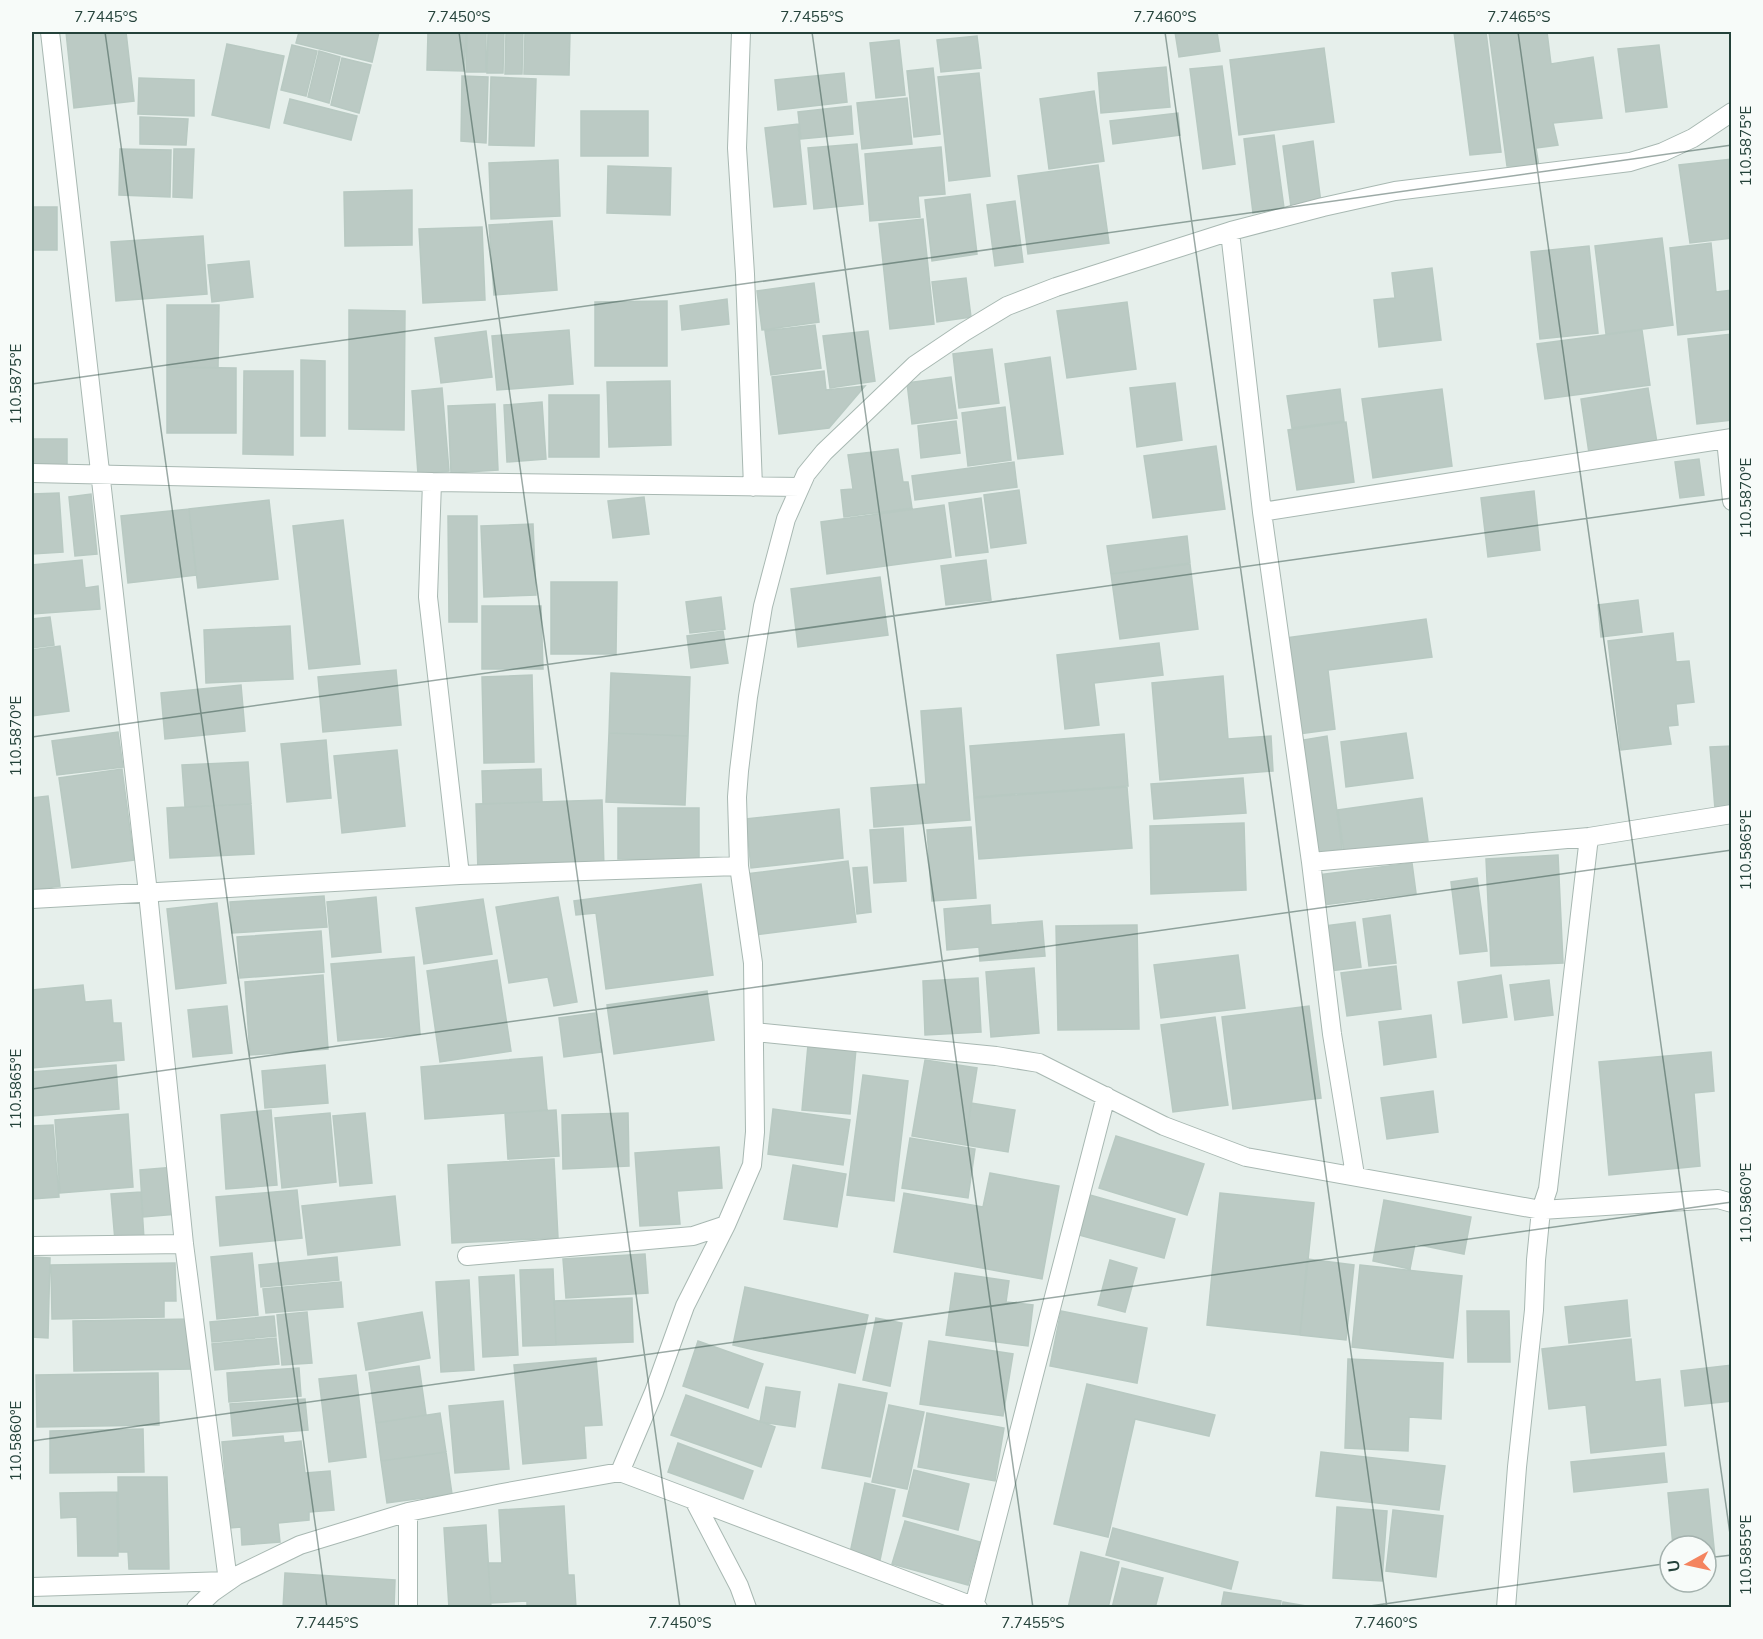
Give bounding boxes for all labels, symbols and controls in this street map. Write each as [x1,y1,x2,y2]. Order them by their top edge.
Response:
text: 7.7445°S [74,7,138,26]
text: 7.7450°S [427,7,491,26]
text: 7.7455°S [780,7,844,26]
text: 7.7460°S [1133,7,1197,26]
text: 7.7465°S [1487,7,1551,26]
text: 110.5875°E [1736,105,1755,186]
text: 110.5875°E [6,343,25,424]
text: 110.5870°E [1736,457,1755,538]
text: 110.5870°E [6,695,25,776]
text: 110.5865°E [1736,809,1755,890]
text: 110.5865°E [6,1048,25,1129]
text: 110.5860°E [1736,1162,1755,1243]
text: 110.5860°E [6,1400,25,1481]
text: 110.5855°E [1736,1514,1755,1595]
north arrow [1658,1534,1718,1594]
text: U [1662,1559,1684,1573]
text: 7.7445°S [295,1613,359,1632]
text: 7.7450°S [648,1613,712,1632]
text: 7.7455°S [1001,1613,1065,1632]
text: 7.7460°S [1354,1613,1418,1632]

